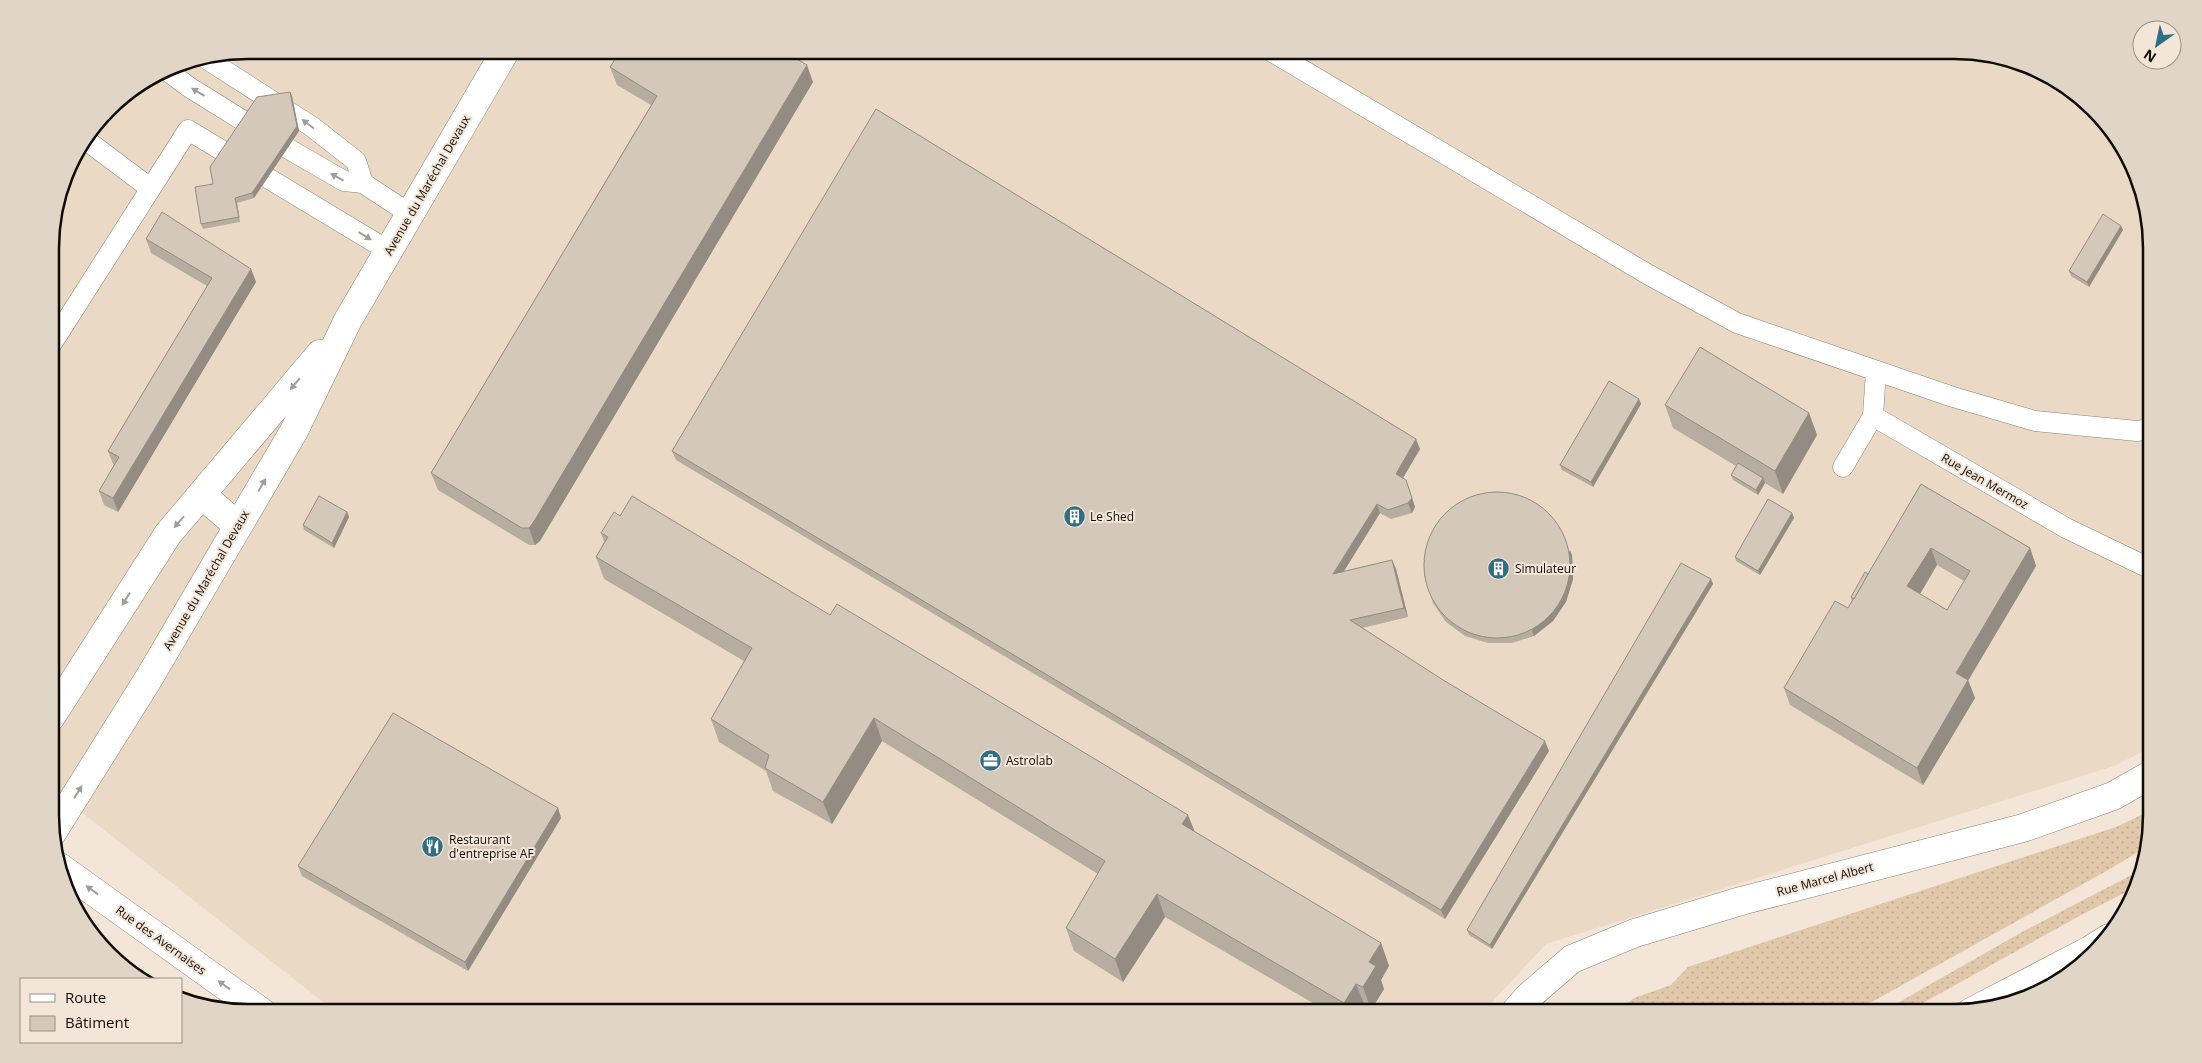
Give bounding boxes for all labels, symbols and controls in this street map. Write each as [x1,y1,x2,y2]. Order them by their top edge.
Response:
north arrow [2132,20,2182,70]
text: N [2140,45,2160,67]
one-way arrow [192,88,205,97]
street label: Avenue du Maréchal Devaux [380,111,475,258]
one-way arrow [302,118,315,129]
one-way arrow [330,172,344,181]
one-way arrow [358,232,371,241]
one-way arrow [289,377,300,390]
street label: Rue Jean Mermoz [1938,449,2032,513]
one-way arrow [258,478,266,493]
building icon: Le Shed [1062,504,1086,528]
street label: Avenue du Maréchal Devaux [159,506,254,653]
place label: Le Shed [1090,508,1134,525]
one-way arrow [173,515,184,528]
building icon: Simulateur [1487,556,1511,580]
place label: Simulateur [1515,560,1576,577]
one-way arrow [121,592,131,605]
office icon: Astrolab [978,748,1002,772]
place label: Astrolab [1006,752,1053,769]
one-way arrow [74,785,83,799]
place label: Restaurant d'entreprise AF [449,831,534,862]
restaurant icon: Restaurant d'entreprise AF [421,834,445,858]
street label: Rue Marcel Albert [1775,858,1875,900]
one-way arrow [85,885,98,895]
street label: Rue des Avernaises [112,901,210,979]
legend [20,978,182,1043]
one-way arrow [217,980,231,990]
text: Route [65,987,106,1007]
text: Bâtiment [65,1012,129,1032]

